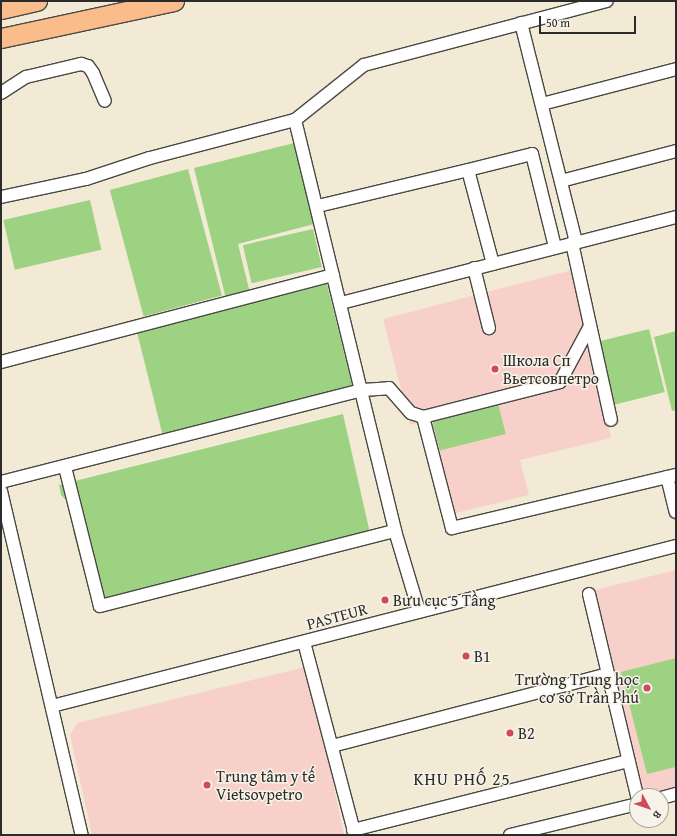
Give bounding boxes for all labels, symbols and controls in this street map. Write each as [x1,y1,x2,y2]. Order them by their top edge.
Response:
scale bar [541,8,638,34]
text: 50 m [546,14,570,31]
place label: Школа Сп Вьетсовпетро [503,350,599,388]
marker: Школа Сп Вьетсовпетро [490,364,500,374]
place label: Bưu cục 5 Tầng [393,590,495,610]
marker: Bưu cục 5 Tầng [380,595,390,605]
street label: PASTEUR [305,599,369,633]
place label: B1 [474,646,491,666]
marker: B1 [461,651,471,661]
place label: Trường Trung học cơ sở Trần Phú [515,669,639,707]
marker: Trường Trung học cơ sở Trần Phú [642,683,652,693]
place label: B2 [518,723,535,743]
marker: B2 [505,728,515,738]
place label: Trung tâm y tế Vietsovpetro [216,766,315,804]
district label: KHU PHỐ 25 [413,769,511,789]
marker: Trung tâm y tế Vietsovpetro [201,779,213,791]
north arrow [629,788,669,828]
text: B [649,807,666,823]

